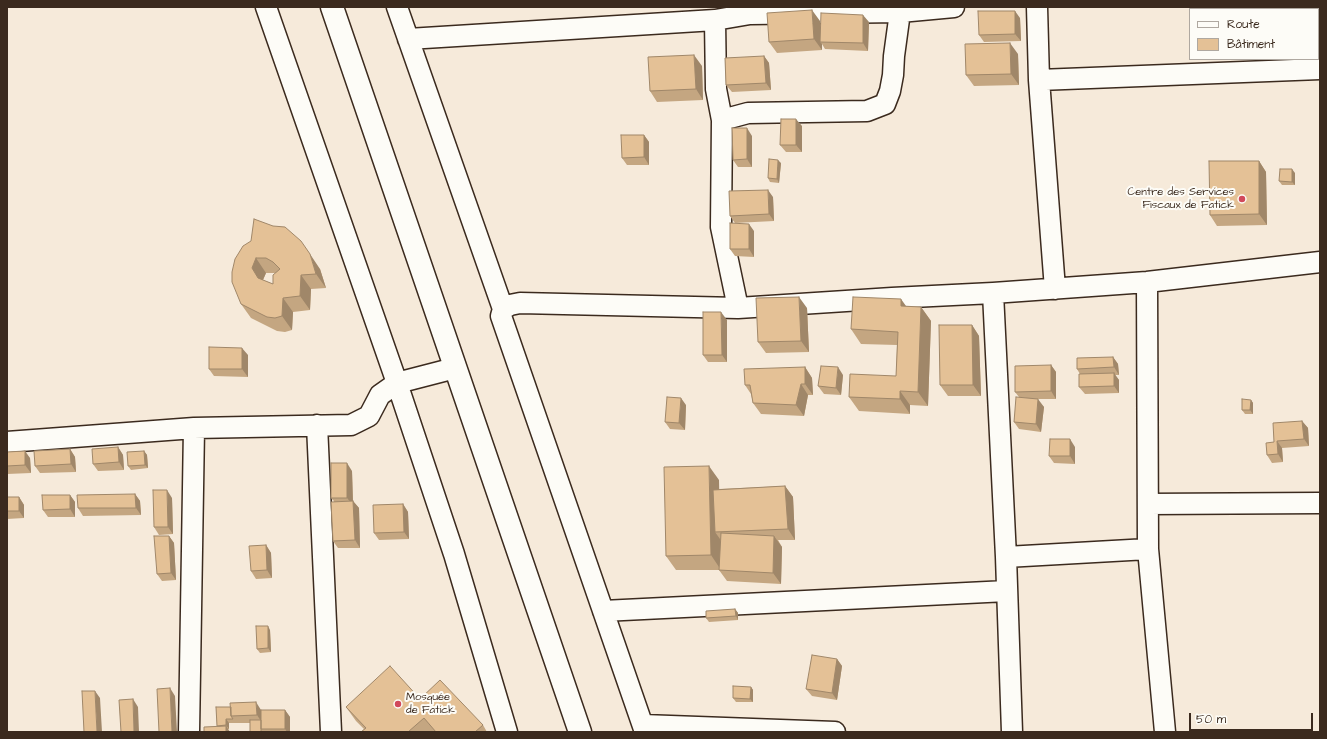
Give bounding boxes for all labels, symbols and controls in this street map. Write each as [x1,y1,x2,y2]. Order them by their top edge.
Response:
legend [1189,8,1319,60]
text: Route [1227,16,1260,33]
text: Bâtiment [1227,36,1275,53]
place label: Centre des Services Fiscaux de Fatick [1127,186,1234,212]
marker: Centre des Services Fiscaux de Fatick [1237,194,1247,204]
place label: Mosquée de Fatick [406,691,455,717]
marker: Mosquée de Fatick [393,699,403,709]
scale bar [1191,705,1315,731]
text: 50 m [1196,711,1226,728]

